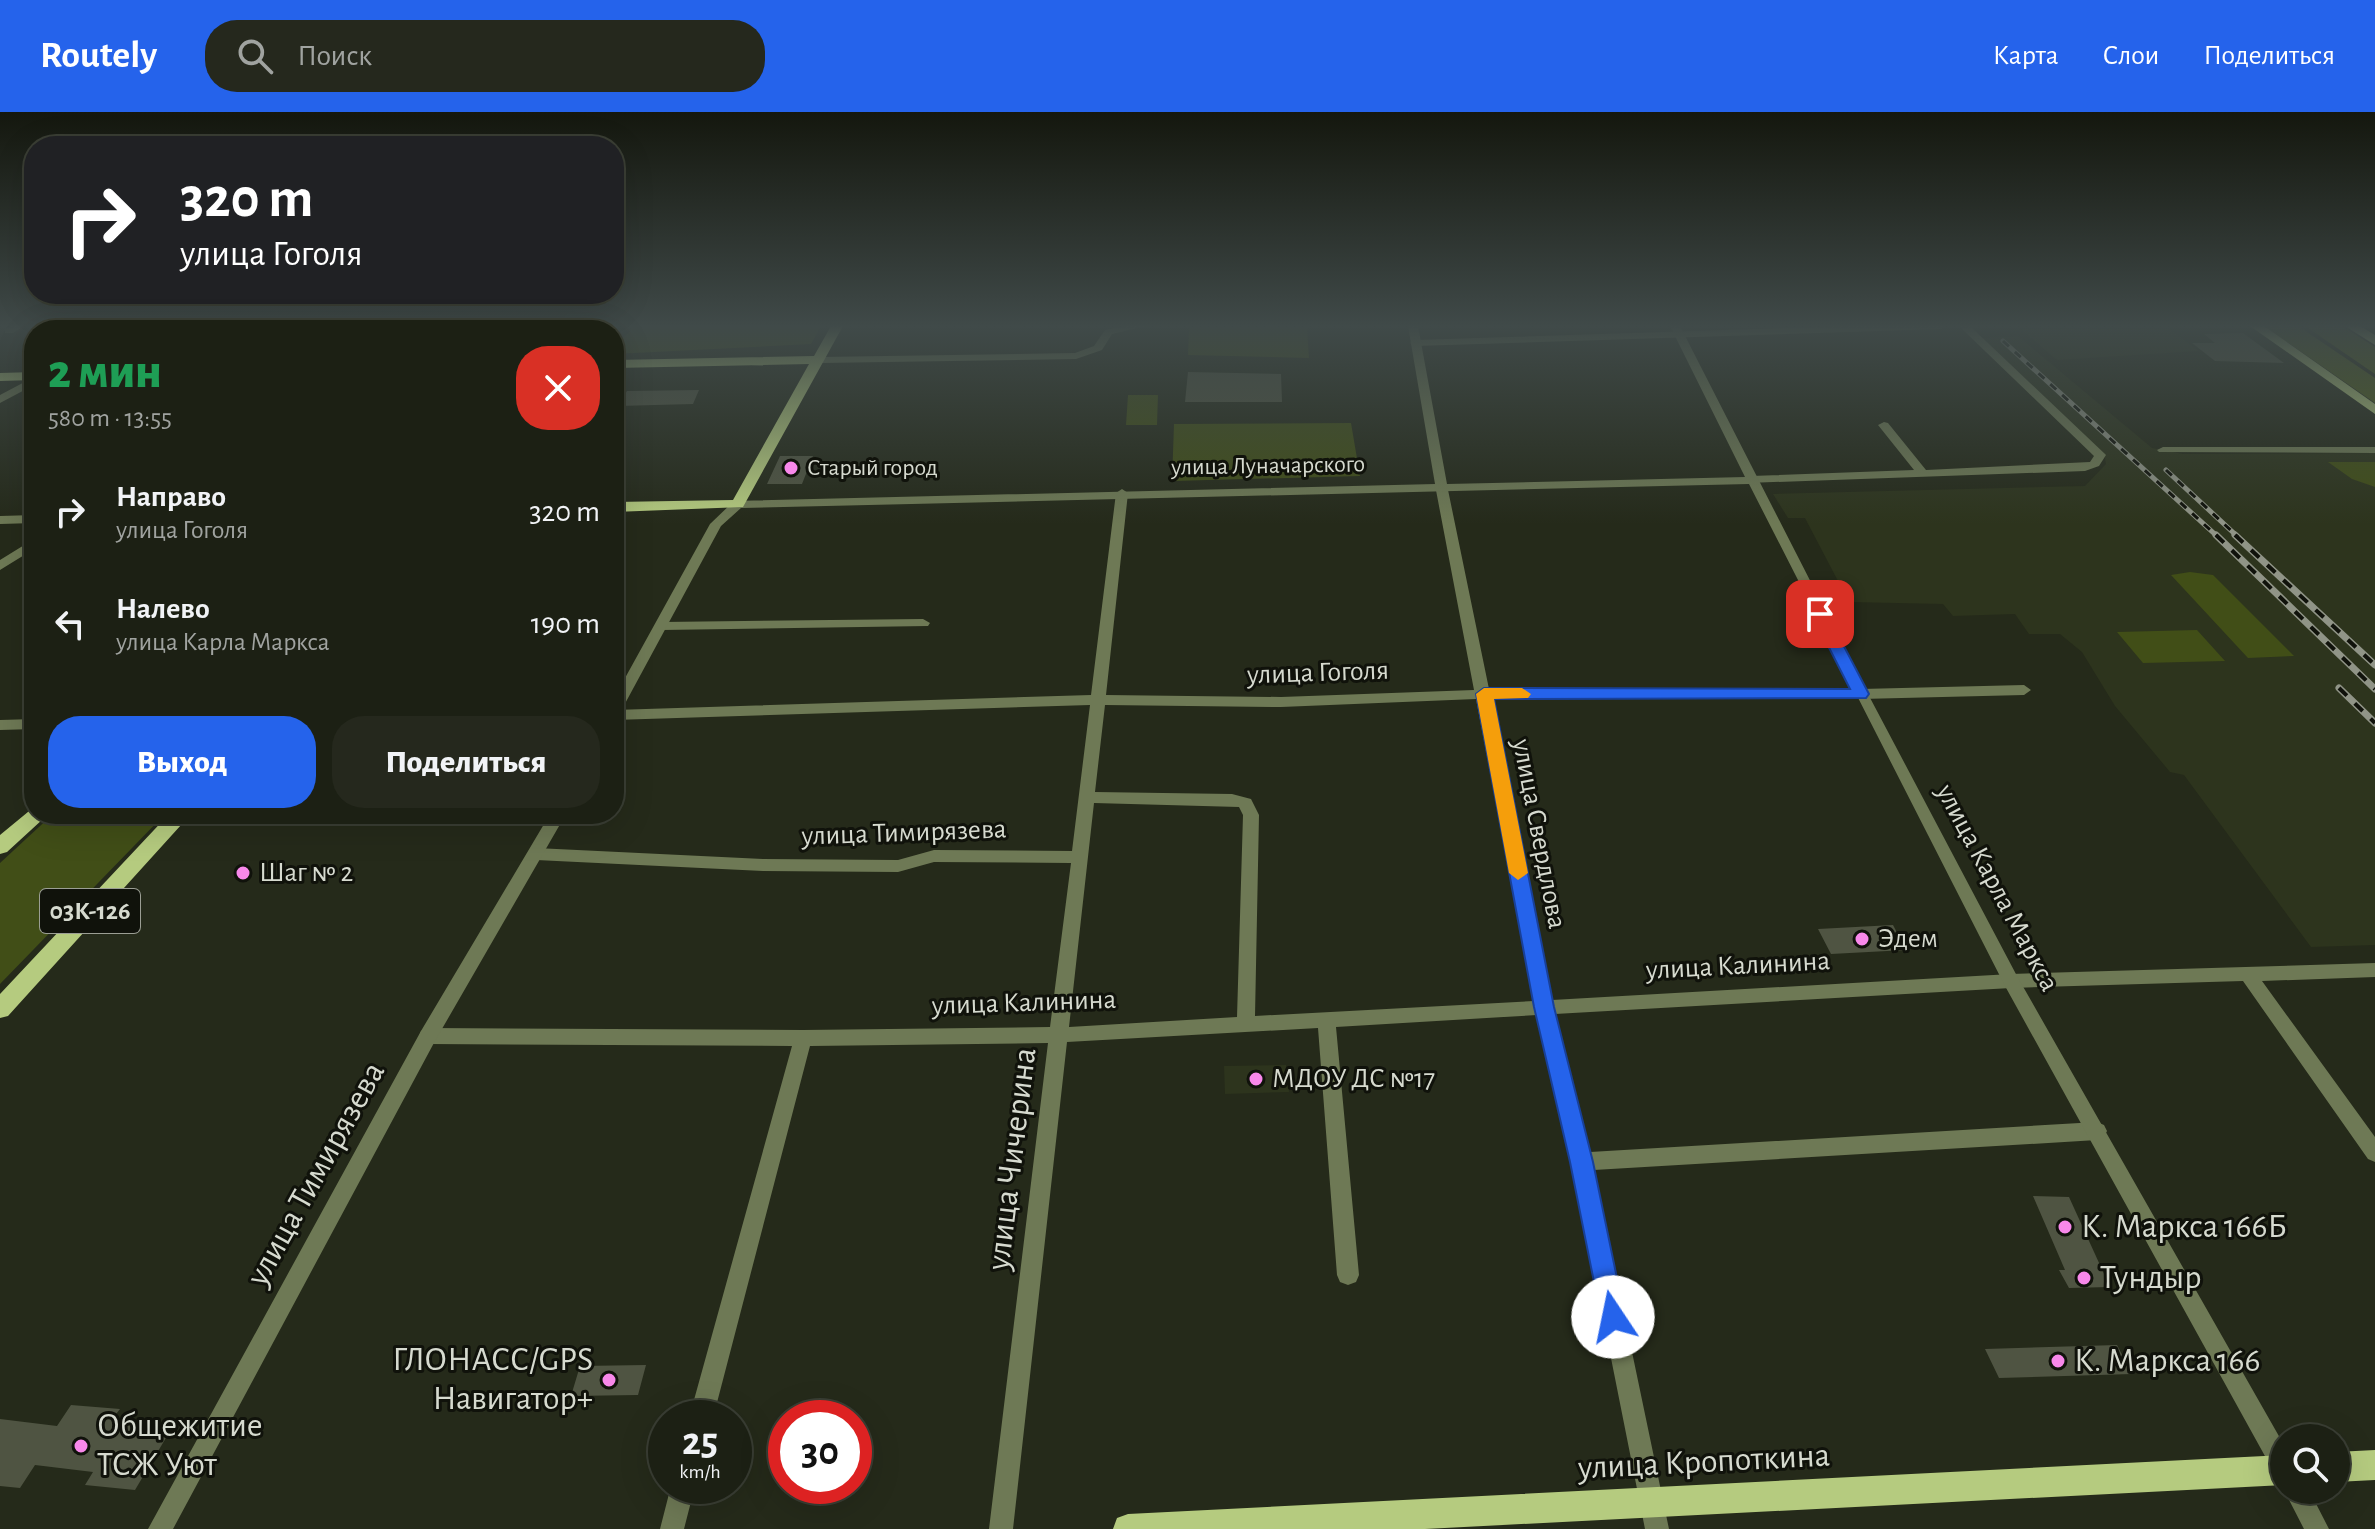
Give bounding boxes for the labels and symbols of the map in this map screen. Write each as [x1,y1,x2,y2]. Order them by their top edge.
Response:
street label: улица Луначарского [1170,452,1365,480]
place label: Старый город [807,456,938,480]
marker: Старый город [782,459,800,477]
pin [1786,580,1854,648]
street label: улица Гоголя [1245,657,1390,690]
street label: улица Свердлова [1507,736,1571,931]
street label: улица Карла Маркса [1930,779,2063,996]
street label: улица Тимирязева [800,815,1007,851]
place label: Шаг № 2 [259,859,353,887]
marker: Шаг № 2 [234,864,252,882]
road number: 03К-126 [40,889,140,933]
place label: Эдем [1878,925,1938,953]
marker: Эдем [1853,930,1871,948]
street label: улица Калинина [1644,947,1831,985]
street label: улица Калинина [930,986,1117,1020]
street label: улица Чичерина [981,1046,1043,1273]
street label: улица Тимирязева [240,1057,391,1292]
place label: МДОУ ДС №17 [1272,1065,1435,1093]
marker: МДОУ ДС №17 [1247,1070,1265,1088]
place label: К. Маркса 166Б [2081,1210,2287,1244]
marker: К. Маркса 166Б [2056,1218,2074,1236]
place label: Тундыр [2100,1261,2202,1295]
marker: Тундыр [2075,1269,2093,1287]
position arrow [1571,1275,1655,1359]
place label: ГЛОНАСС/GPS Навигатор+ [392,1343,593,1416]
place label: К. Маркса 166 [2074,1344,2260,1378]
marker: К. Маркса 166 [2049,1352,2067,1370]
marker: ГЛОНАСС/GPS Навигатор+ [600,1371,618,1389]
speed limit sign: 30 [768,1400,872,1504]
place label: Общежитие ТСЖ Уют [97,1409,263,1482]
marker: Общежитие ТСЖ Уют [72,1437,90,1455]
street label: улица Кропоткина [1576,1438,1831,1486]

